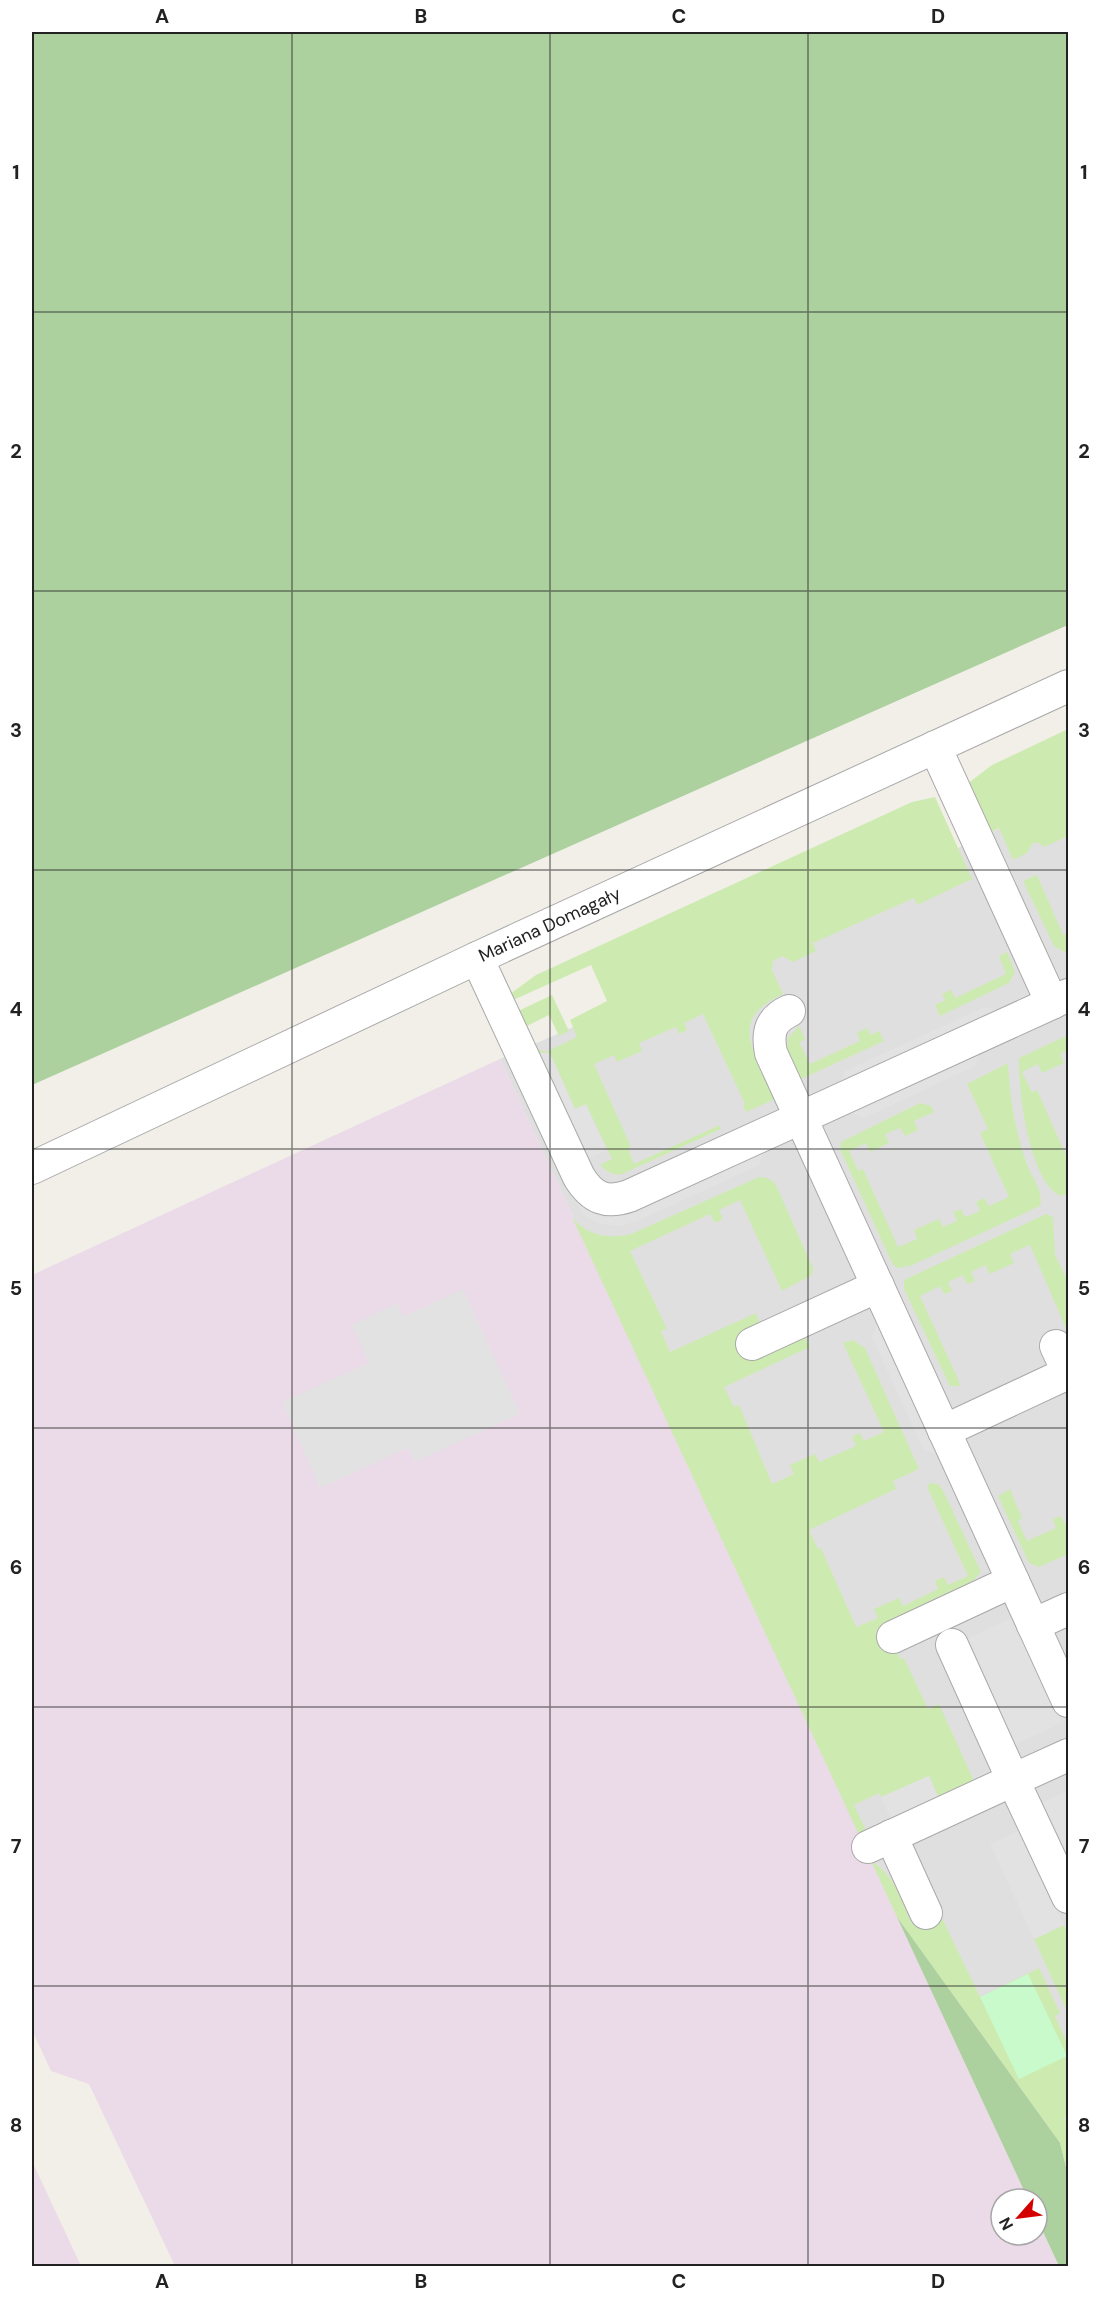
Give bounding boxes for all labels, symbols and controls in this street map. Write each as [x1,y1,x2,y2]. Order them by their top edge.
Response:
text: A [155,3,169,29]
text: B [415,3,427,29]
text: C [672,3,686,29]
text: D [931,3,945,29]
text: 1 [12,159,20,185]
text: 1 [1080,159,1088,185]
text: 2 [10,438,22,464]
text: 2 [1078,438,1090,464]
text: 3 [10,717,22,743]
text: 3 [1078,717,1090,743]
street label: Mariana Domagały [475,881,625,968]
text: 4 [10,996,23,1022]
text: 4 [1078,996,1091,1022]
text: 5 [10,1275,22,1301]
text: 5 [1078,1275,1090,1301]
text: 6 [10,1554,22,1580]
text: 6 [1078,1554,1090,1580]
text: 7 [11,1833,22,1859]
text: 7 [1079,1833,1090,1859]
text: 8 [10,2112,22,2138]
text: 8 [1078,2112,1090,2138]
north arrow [989,2187,1049,2247]
text: N [994,2214,1018,2234]
text: A [155,2268,169,2294]
text: B [415,2268,427,2294]
text: C [672,2268,686,2294]
text: D [931,2268,945,2294]

